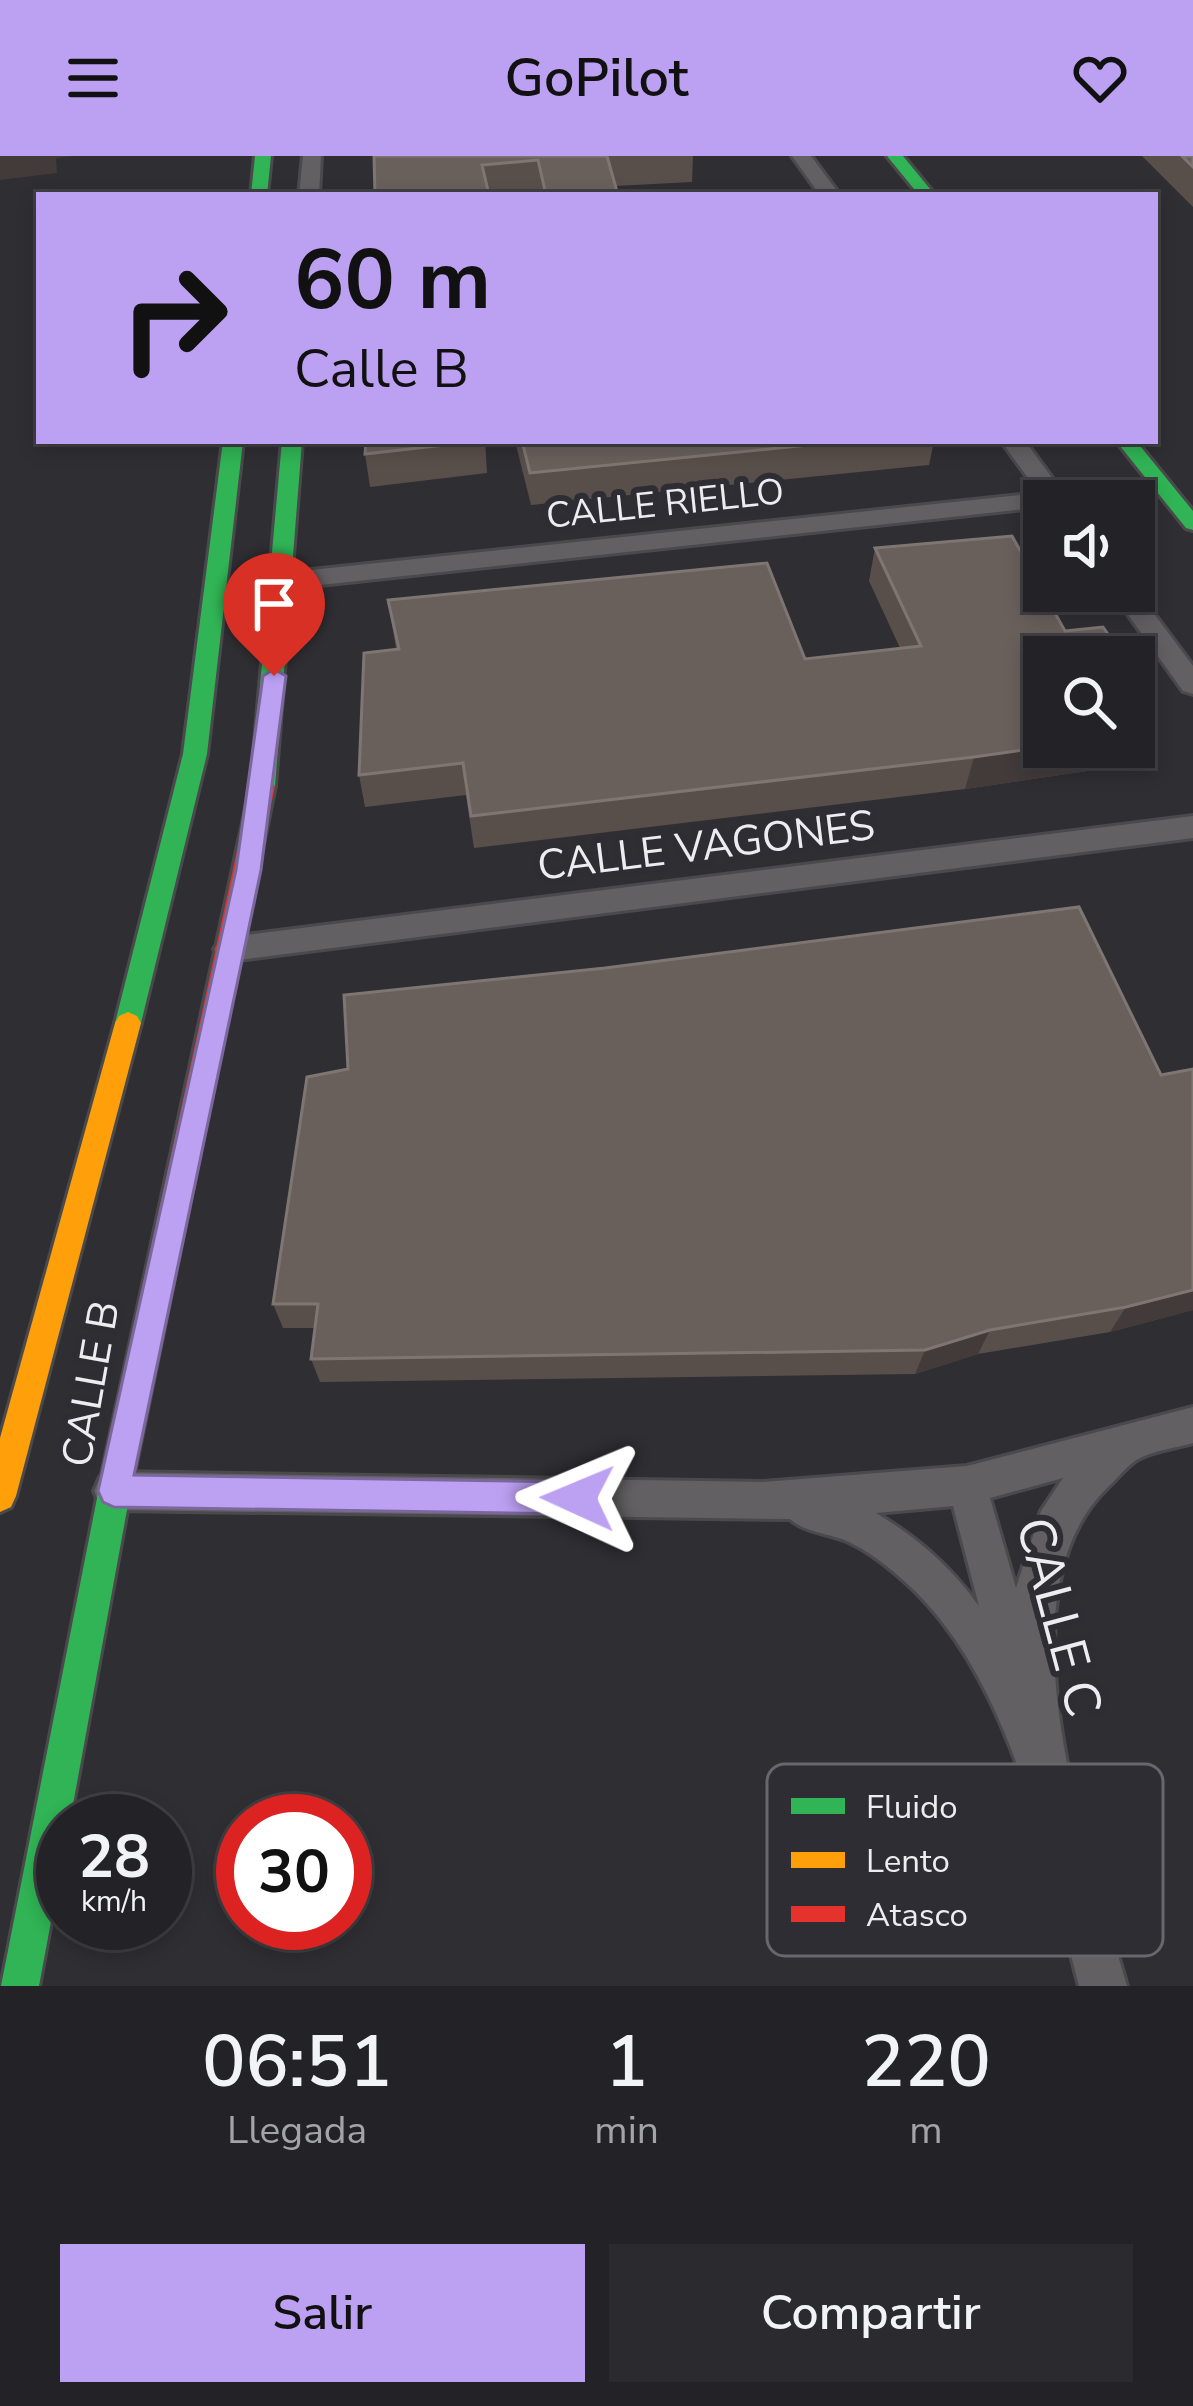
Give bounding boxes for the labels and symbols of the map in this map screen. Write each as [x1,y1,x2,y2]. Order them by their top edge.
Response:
street label: CALLE RIELLO [544,467,786,541]
pin [223,553,325,676]
street label: CALLE VAGONES [534,797,878,895]
street label: CALLE B [48,1297,134,1471]
position arrow [515,1435,641,1561]
street label: CALLE C [999,1510,1119,1724]
legend [767,1764,1163,1956]
text: Fluido [866,1785,958,1830]
speed limit sign: 30 [216,1794,372,1950]
text: Lento [866,1839,950,1884]
text: Atasco [866,1893,968,1938]

